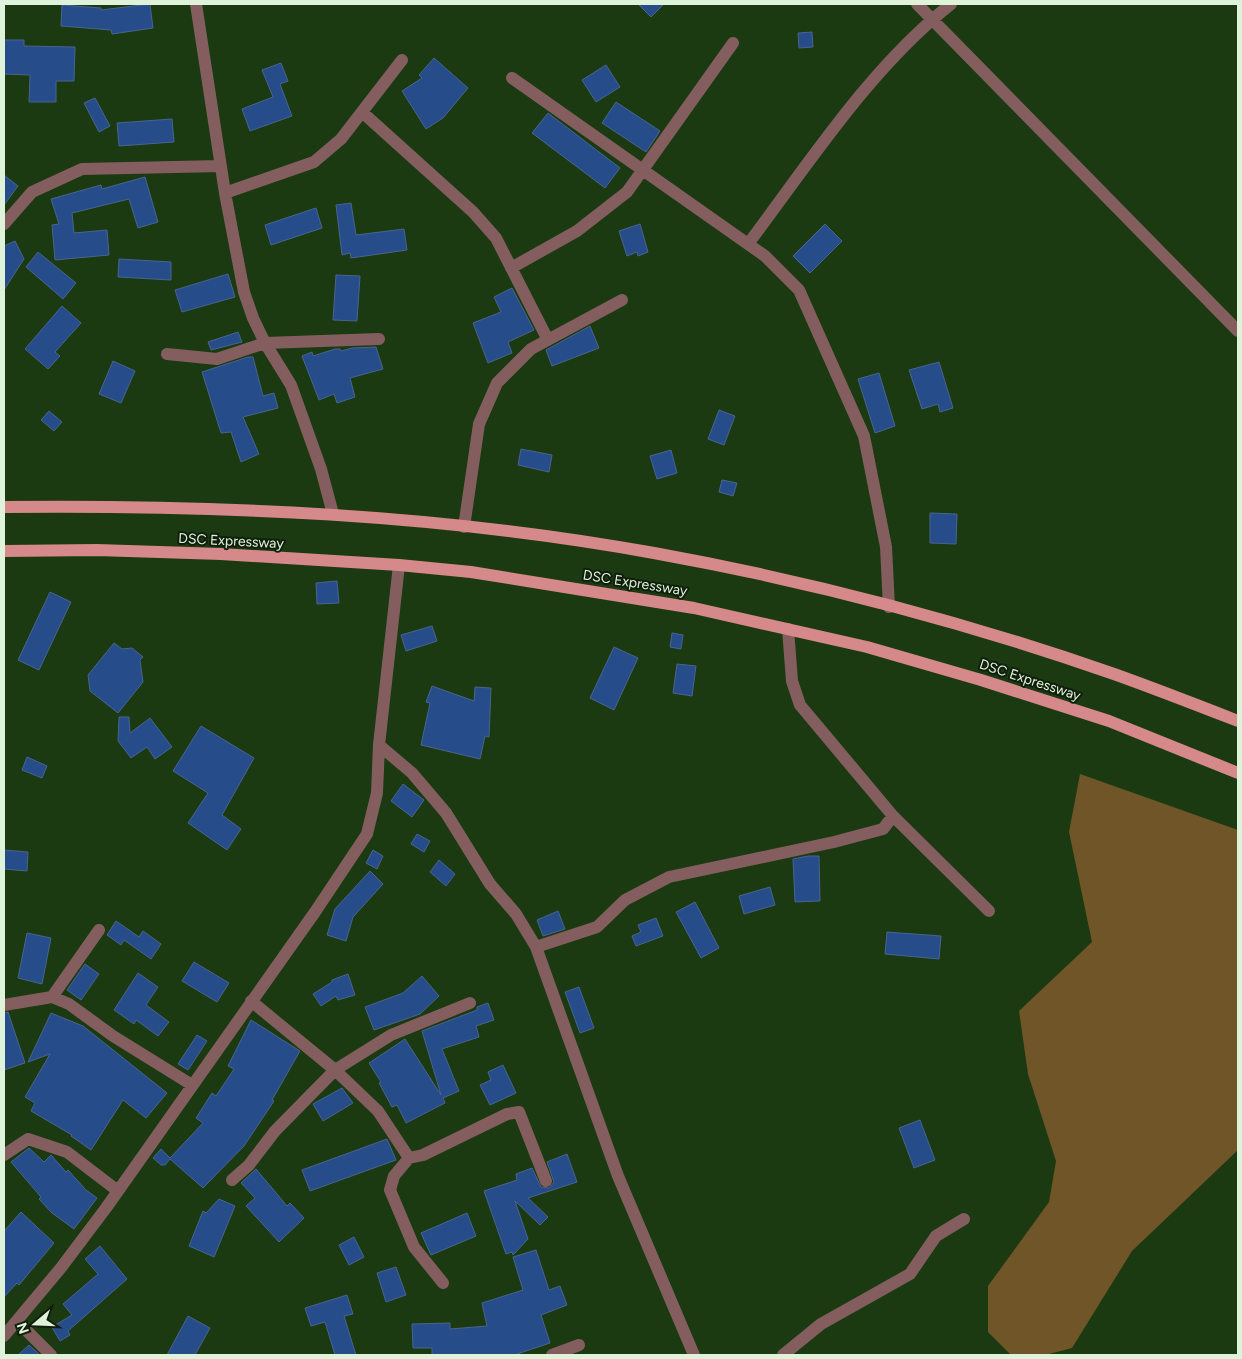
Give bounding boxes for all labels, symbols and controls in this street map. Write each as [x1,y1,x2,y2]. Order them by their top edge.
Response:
street label: DSC Expressway [178,530,285,552]
street label: DSC Expressway [582,566,689,600]
street label: DSC Expressway [977,656,1083,705]
north arrow [10,1299,60,1349]
text: N [13,1320,33,1336]

